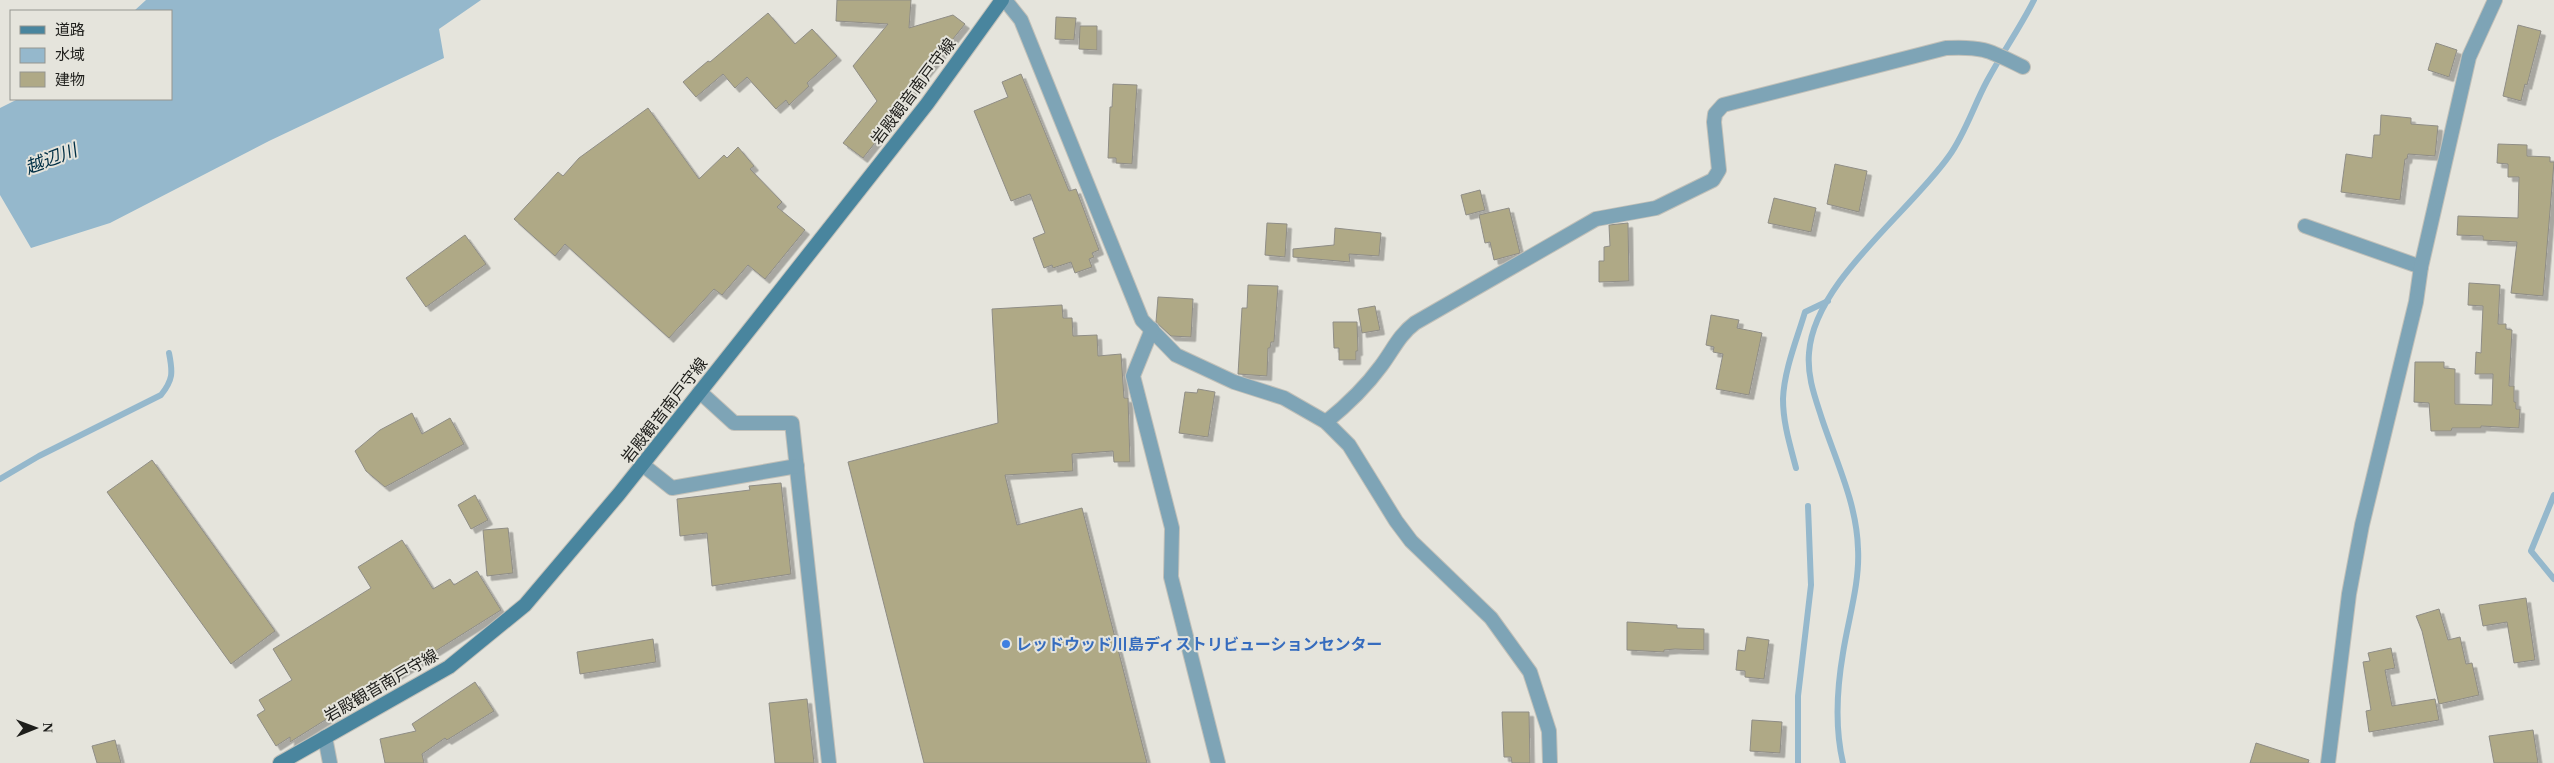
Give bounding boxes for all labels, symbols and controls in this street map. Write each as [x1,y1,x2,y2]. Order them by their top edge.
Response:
legend [10,10,172,100]
text: 道路 [55,22,85,38]
street label: 岩殿観音南戸守線 [868,35,959,148]
text: 水域 [55,47,85,63]
text: 建物 [55,72,85,88]
water label: 越辺川 [22,139,82,178]
street label: 岩殿観音南戸守線 [618,355,710,466]
place label: レッドウッド川島ディストリビューションセンター [1016,636,1383,653]
marker: レッドウッド川島ディストリビューションセンター [1000,638,1012,650]
street label: 岩殿観音南戸守線 [322,646,441,725]
north arrow [10,703,60,753]
text: N [40,723,55,733]

